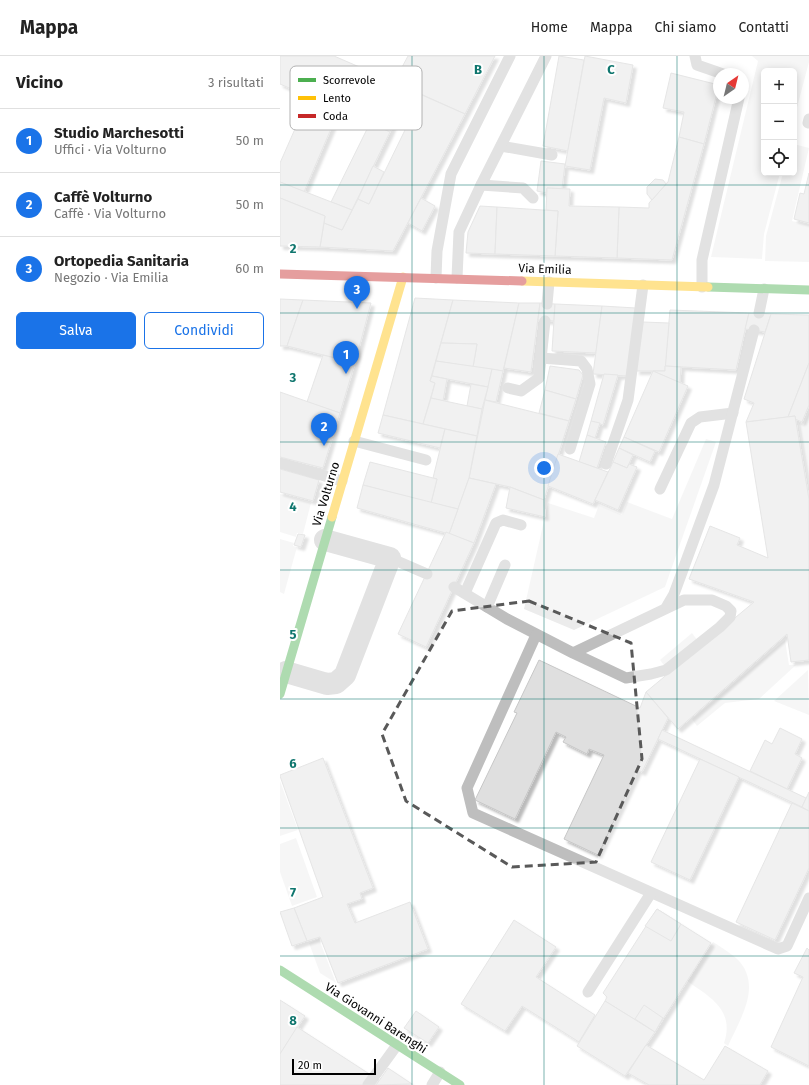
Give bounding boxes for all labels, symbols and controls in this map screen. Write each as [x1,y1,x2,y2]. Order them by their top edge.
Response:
text: Mappa [20,16,78,39]
text: Home [531,19,568,36]
text: Mappa [590,19,633,36]
text: Chi siamo [655,19,716,36]
text: Contatti [738,19,789,36]
text: B [474,62,482,77]
text: C [607,62,615,77]
legend [290,66,422,130]
north arrow [713,68,749,104]
map controls [761,68,797,176]
button: + [761,68,797,104]
text: Vicino [16,72,63,93]
text: Scorrevole [323,74,376,87]
text: 3 risultati [208,75,264,90]
text: Lento [323,92,351,105]
button: − [761,104,797,140]
text: Coda [323,110,348,123]
text: Studio Marchesotti [54,124,184,142]
text: 1 [26,133,32,148]
text: 50 m [236,133,264,148]
button: locate [761,140,797,176]
text: Uffici · Via Volturno [54,142,167,157]
text: Caffè Volturno [54,188,152,206]
text: 2 [26,197,32,212]
text: 50 m [236,197,264,212]
text: Caffè · Via Volturno [54,206,166,221]
text: 2 [290,241,297,256]
text: Ortopedia Sanitaria [54,252,189,270]
text: 3 [26,261,32,276]
text: 60 m [235,261,264,276]
street label: Via Emilia [518,261,572,277]
text: Negozio · Via Emilia [54,270,169,285]
pin: 3 [344,276,370,309]
button: Salva [16,312,136,349]
button: Condividi [144,312,264,349]
pin: 1 [333,341,359,374]
text: 3 [289,370,297,385]
pin: 2 [311,413,337,446]
your location [534,458,554,478]
street label: Via Volturno [310,460,342,528]
text: 4 [289,499,297,514]
text: 5 [290,627,297,642]
text: 6 [289,756,297,771]
text: 7 [290,885,296,900]
street label: Via Giovanni Barenghi [322,980,430,1056]
text: 8 [289,1013,297,1028]
scale bar [292,1057,376,1076]
text: 20 m [298,1059,322,1072]

